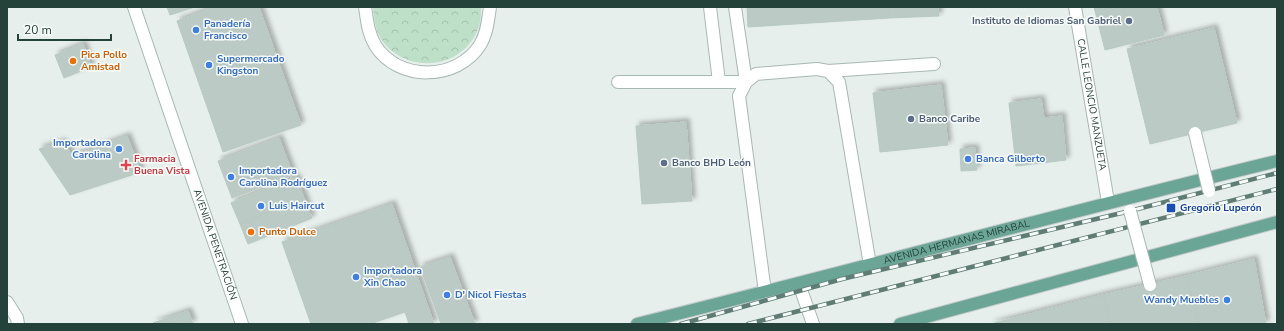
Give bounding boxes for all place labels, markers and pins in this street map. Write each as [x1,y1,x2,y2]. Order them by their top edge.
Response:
place label: Instituto de Idiomas San Gabriel [972,14,1122,28]
marker: Instituto de Idiomas San Gabriel [1124,16,1134,26]
place label: Panadería Francisco [204,17,250,43]
marker: Panadería Francisco [191,25,201,35]
place label: Pica Pollo Amistad [81,48,127,74]
place label: Supermercado Kingston [217,52,285,78]
marker: Pica Pollo Amistad [68,56,78,66]
marker: Supermercado Kingston [204,60,214,70]
place label: Banco Caribe [919,112,981,126]
marker: Banco Caribe [906,114,916,124]
place label: Importadora Carolina [53,136,111,162]
marker: Importadora Carolina [114,144,124,154]
place label: Farmacia Buena Vista [134,152,190,178]
place label: Banca Gilberto [976,152,1046,166]
marker: Banca Gilberto [963,154,973,164]
place label: Banco BHD León [672,156,751,170]
marker: Banco BHD León [659,158,669,168]
marker: Farmacia Buena Vista [121,160,131,170]
place label: Importadora Carolina Rodríguez [239,164,328,190]
marker: Importadora Carolina Rodríguez [226,172,236,182]
place label: Luis Haircut [269,199,325,213]
marker: Luis Haircut [256,201,266,211]
place label: Gregorio Luperón [1180,201,1262,215]
marker: Gregorio Luperón [1165,202,1177,214]
place label: Punto Dulce [259,225,316,239]
marker: Punto Dulce [246,227,256,237]
place label: Importadora Xin Chao [363,264,422,290]
marker: Importadora Xin Chao [351,272,361,282]
place label: D' Nicol Fiestas [455,288,527,302]
marker: D' Nicol Fiestas [442,290,452,300]
place label: Wandy Muebles [1144,293,1219,307]
marker: Wandy Muebles [1222,295,1232,305]

